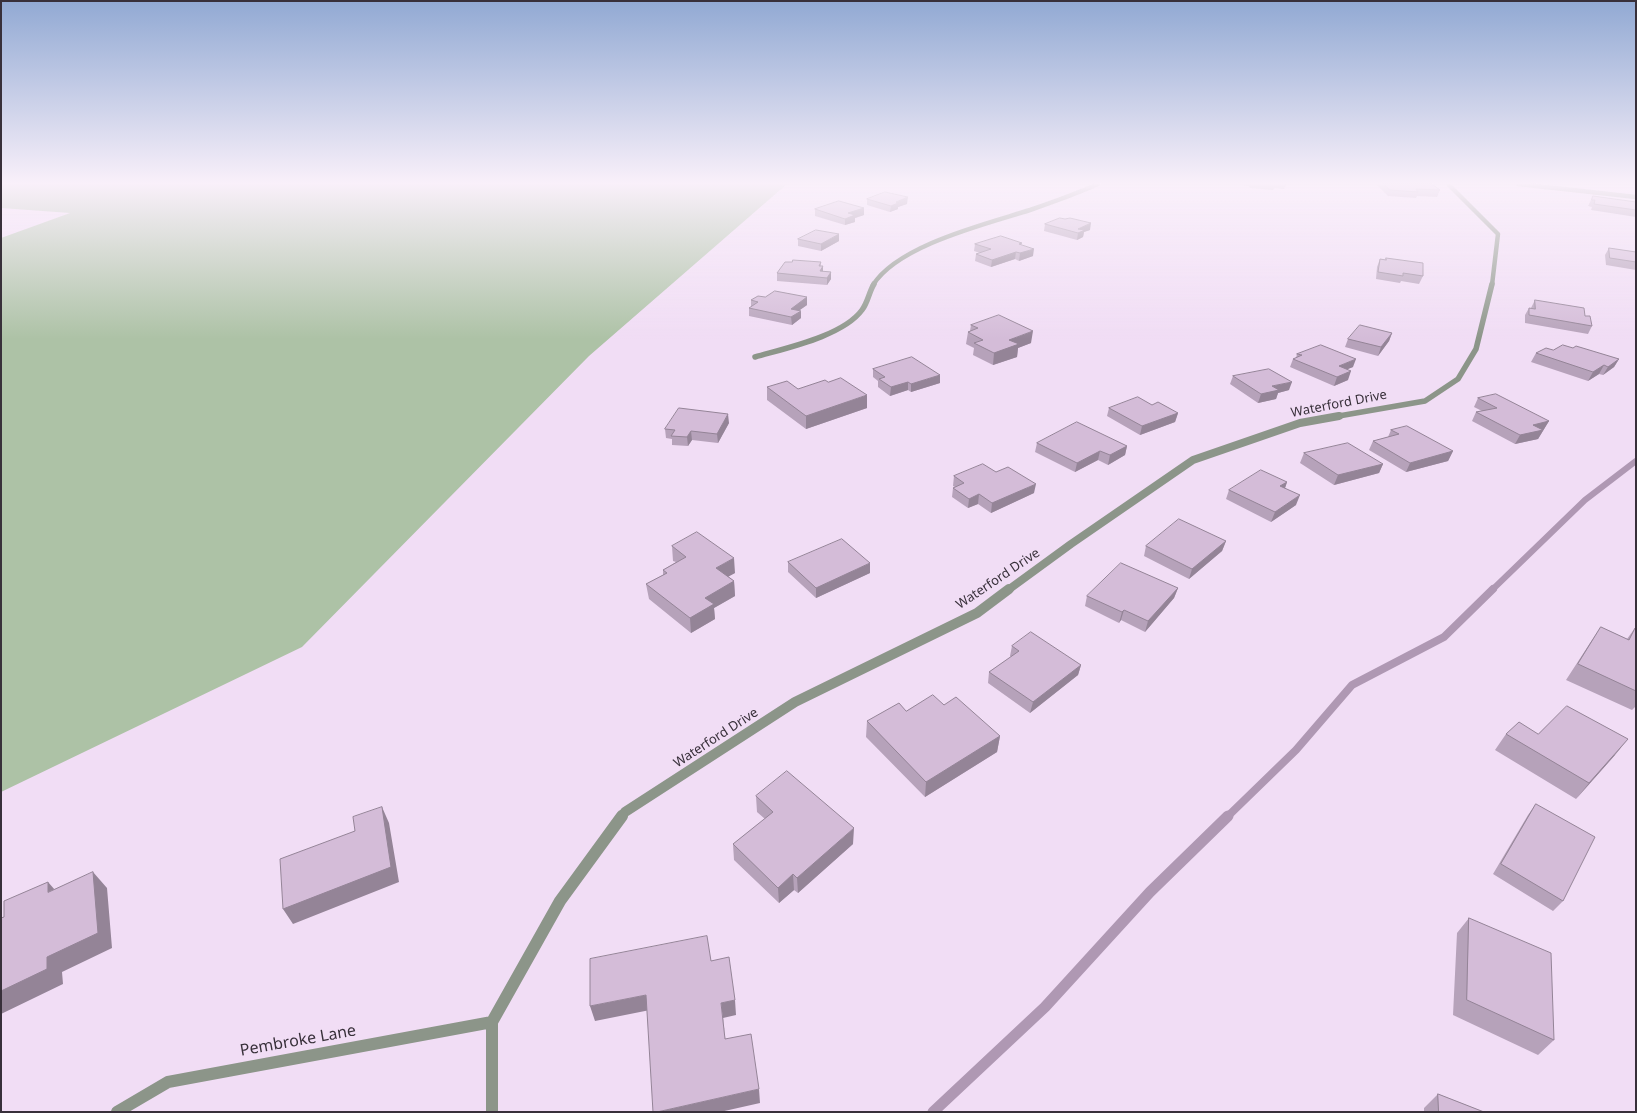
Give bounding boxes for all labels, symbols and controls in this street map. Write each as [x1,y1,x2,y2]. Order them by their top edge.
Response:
street label: Waterford Drive [1290,387,1388,421]
street label: Waterford Drive [953,545,1043,613]
street label: Waterford Drive [671,705,761,771]
street label: Pembroke Lane [238,1021,358,1061]

